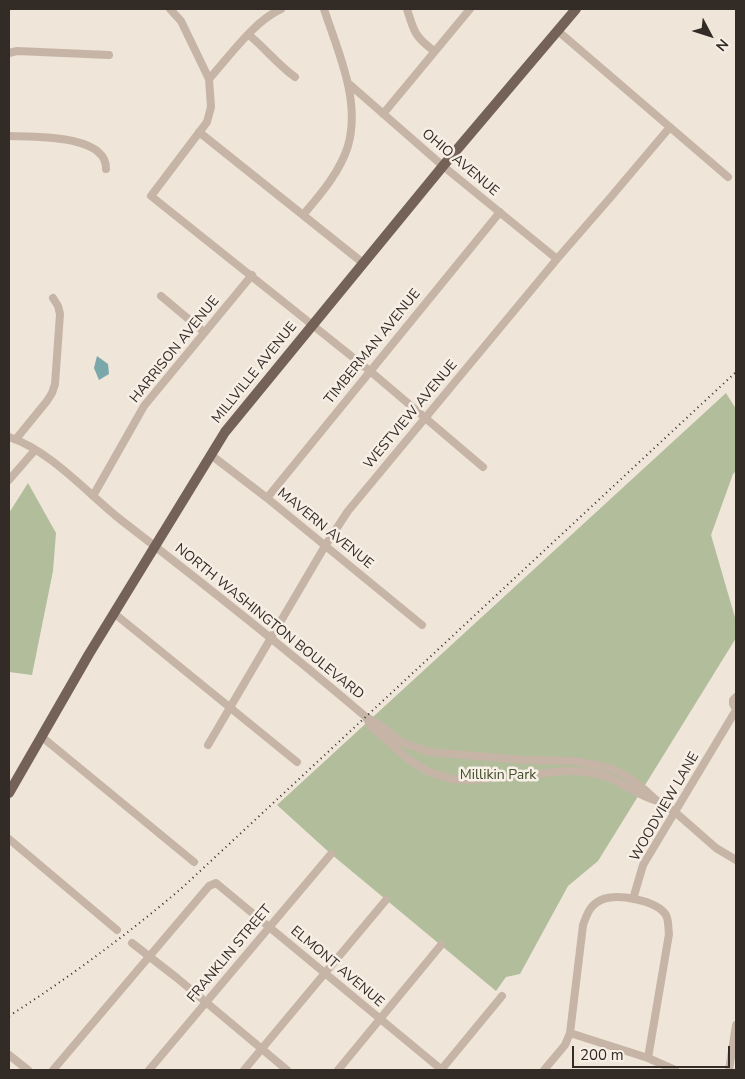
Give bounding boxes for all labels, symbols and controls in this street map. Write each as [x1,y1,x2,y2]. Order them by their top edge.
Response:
north arrow [685,10,735,60]
text: N [711,35,733,55]
street label: OHIO AVENUE [418,126,502,200]
street label: TIMBERMAN AVENUE [321,286,425,408]
street label: HARRISON AVENUE [127,293,223,407]
street label: MILLVILLE AVENUE [209,319,301,427]
street label: WESTVIEW AVENUE [361,357,461,473]
street label: MAVERN AVENUE [274,485,376,573]
street label: NORTH WASHINGTON BOULEVARD [171,541,367,703]
street label: WOODVIEW LANE [627,749,703,865]
park label: Millikin Park [460,768,536,784]
street label: FRANKLIN STREET [184,902,276,1006]
street label: ELMONT AVENUE [287,923,387,1011]
scale bar [575,1036,732,1068]
text: 200 m [580,1045,624,1065]

